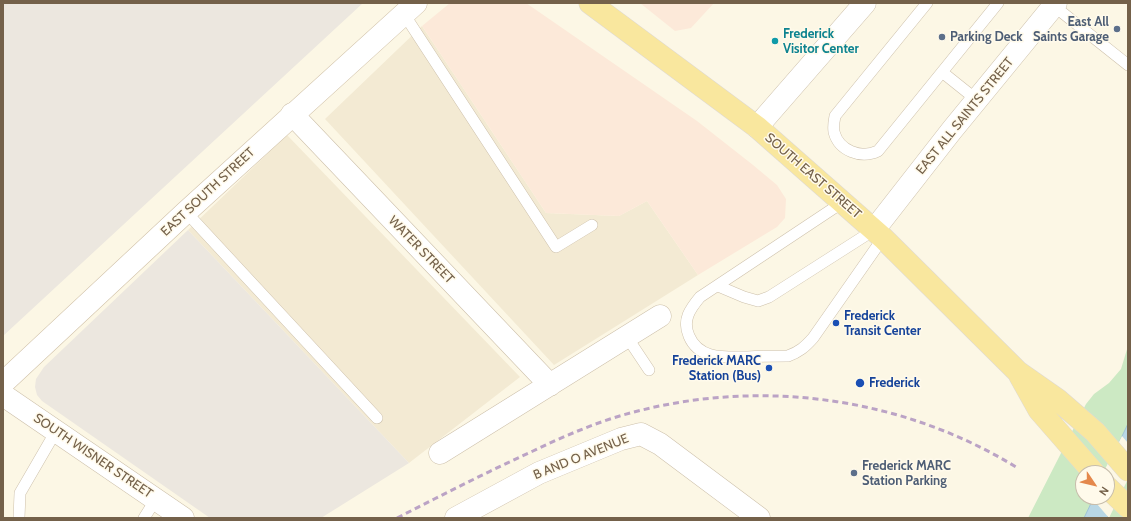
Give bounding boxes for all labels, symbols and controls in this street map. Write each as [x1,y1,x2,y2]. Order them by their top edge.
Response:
place label: East All Saints Garage [1033,14,1109,45]
marker: East All Saints Garage [1112,24,1122,34]
place label: Frederick Visitor Center [783,26,859,57]
place label: Parking Deck [950,29,1023,45]
marker: Parking Deck [937,32,947,42]
marker: Frederick Visitor Center [770,36,780,46]
street label: EAST ALL SAINTS STREET [913,54,1017,178]
street label: SOUTH EAST STREET [762,130,864,222]
street label: EAST SOUTH STREET [158,145,258,239]
street label: WATER STREET [385,213,457,287]
place label: Frederick Transit Center [844,308,921,339]
marker: Frederick Transit Center [831,318,841,328]
place label: Frederick MARC Station (Bus) [672,353,761,384]
marker: Frederick MARC Station (Bus) [764,363,774,373]
place label: Frederick [869,375,920,391]
marker: Frederick [854,377,866,389]
street label: SOUTH WISNER STREET [31,410,155,502]
street label: B AND O AVENUE [531,431,631,483]
place label: Frederick MARC Station Parking [862,458,951,489]
north arrow [1075,465,1115,505]
marker: Frederick MARC Station Parking [849,468,859,478]
text: N [1096,484,1112,499]

